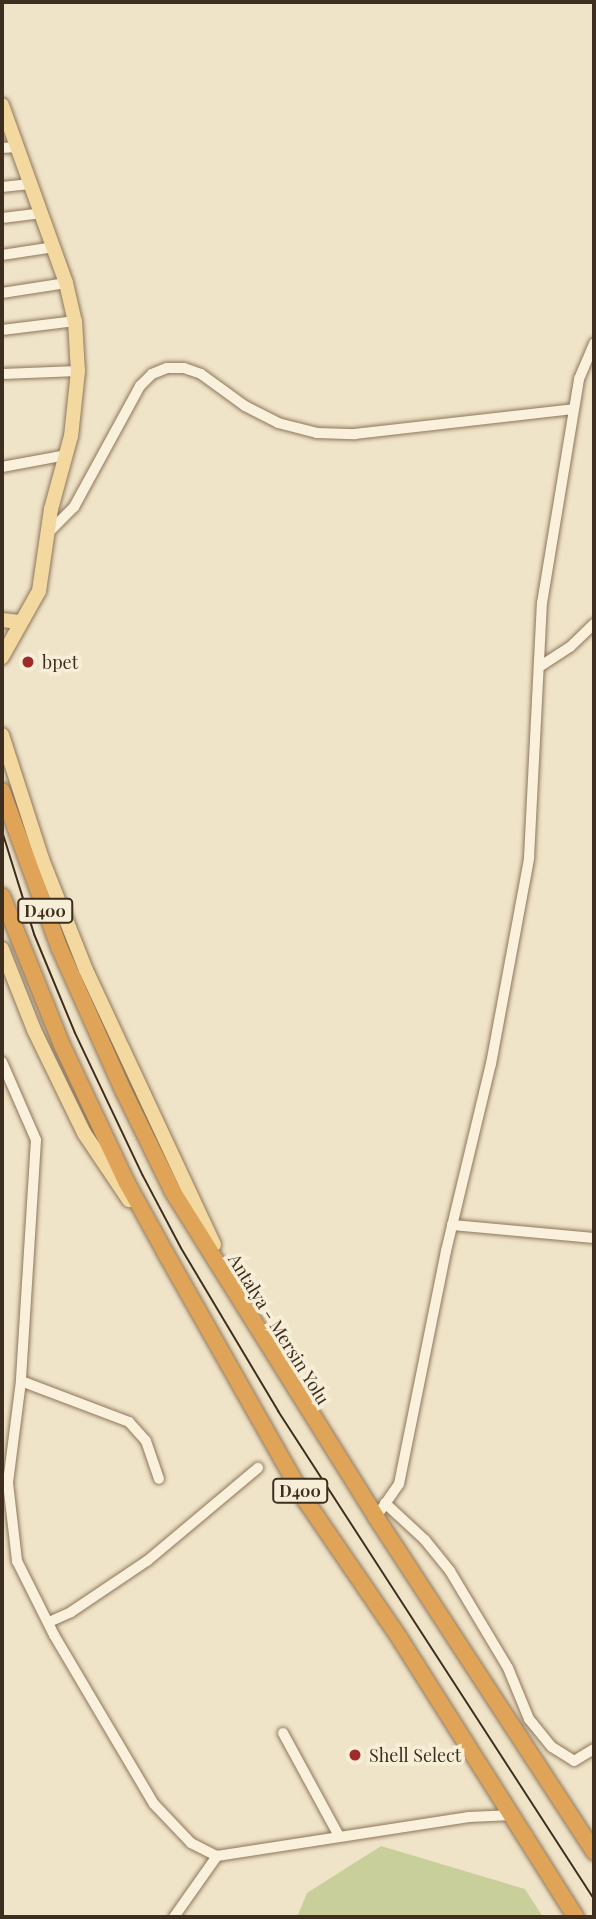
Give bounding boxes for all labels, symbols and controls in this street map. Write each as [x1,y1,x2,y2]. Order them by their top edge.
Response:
place label: bpet [42,651,78,673]
marker: bpet [20,654,36,670]
road number: D400 [17,898,73,923]
street label: Antalya - Mersin Yolu [224,1249,334,1409]
road number: D400 [272,1478,328,1504]
place label: Shell Select [369,1744,461,1766]
marker: Shell Select [347,1747,363,1763]

